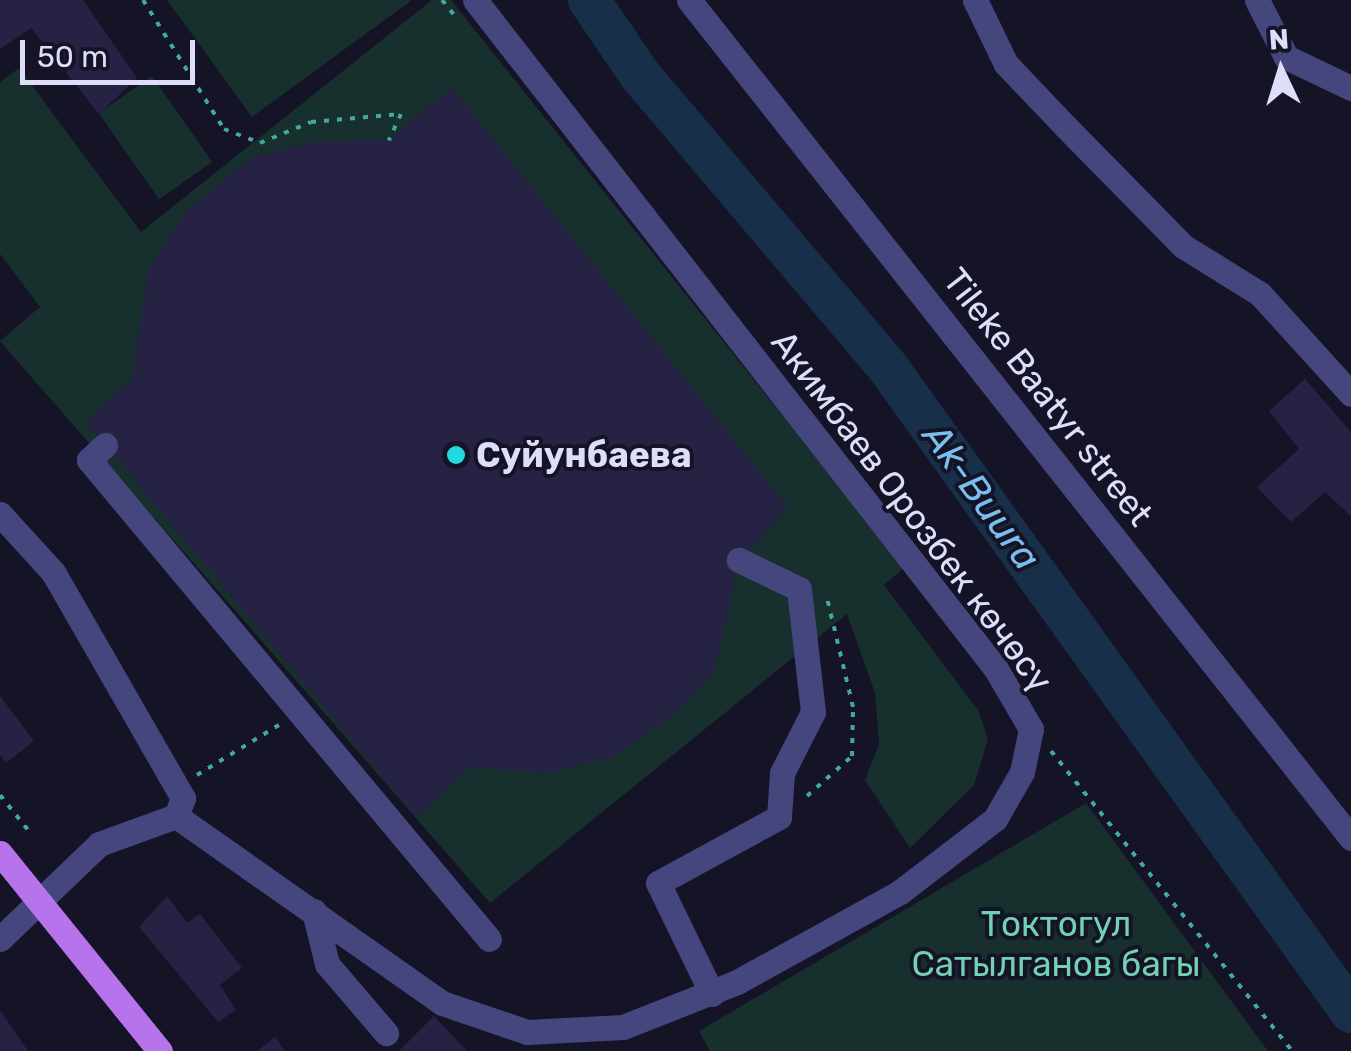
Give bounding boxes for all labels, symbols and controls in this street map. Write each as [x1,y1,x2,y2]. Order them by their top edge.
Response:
scale bar [25,20,200,82]
north arrow [1231,20,1331,120]
text: N [1268,22,1290,57]
text: 50 m [37,39,108,75]
street label: Tileke Baatyr street [934,260,1162,534]
street label: Акимбаев Орозбек көчөсү [763,322,1061,700]
water label: Ak-Buura [913,415,1049,579]
place label: Суйунбаева [476,434,692,476]
marker: Суйунбаева [445,444,467,466]
park label: Токтогул Сатылганов багы [911,903,1201,985]

